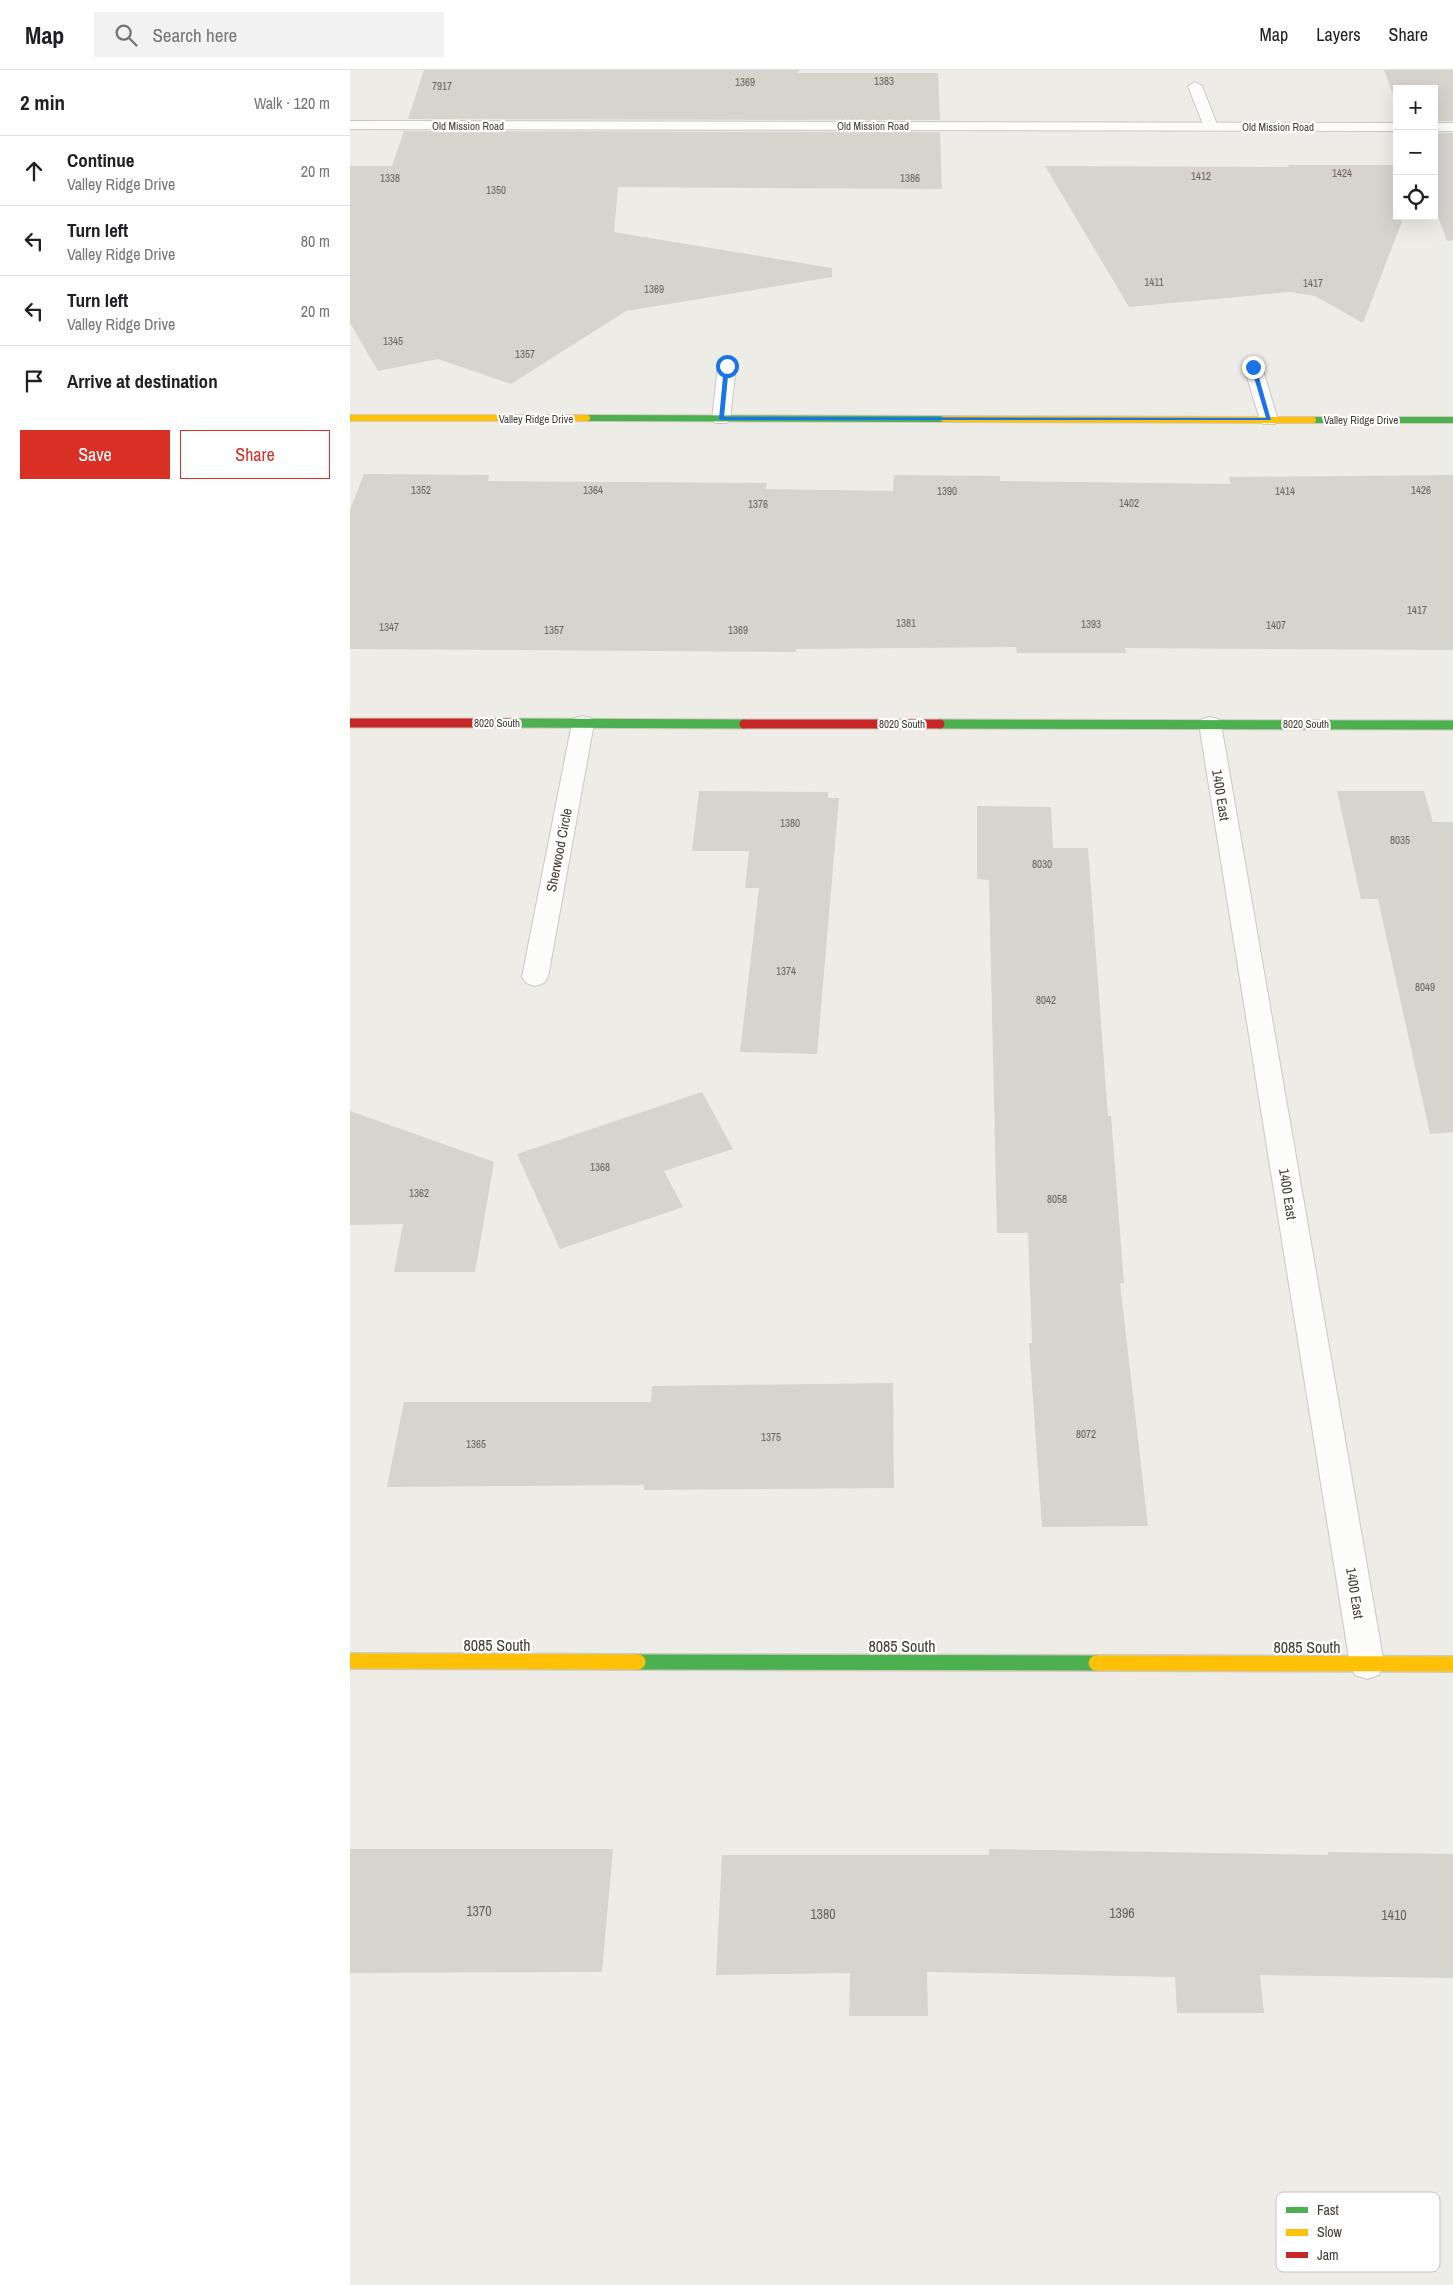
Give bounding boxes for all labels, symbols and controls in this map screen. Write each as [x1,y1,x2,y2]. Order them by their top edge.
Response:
search box [94,12,444,57]
text: Map [25,19,64,51]
icon: search [112,21,140,49]
text: Search here [152,22,237,48]
text: Map [1260,22,1288,47]
text: Layers [1316,22,1361,47]
text: Share [1389,22,1428,47]
house number: 1383 [874,74,894,88]
house number: 1369 [735,75,755,89]
house number: 7917 [432,79,452,93]
map controls [1393,85,1438,220]
button: + [1393,85,1438,130]
text: 2 min [20,88,65,117]
text: Walk · 120 m [254,92,330,114]
street label: Old Mission Road [432,119,504,133]
street label: Old Mission Road [837,119,909,133]
street label: Old Mission Road [1242,120,1314,134]
button: − [1393,130,1438,175]
text: Continue [67,147,135,173]
icon: ahead [20,157,48,185]
text: 20 m [301,160,330,182]
house number: 1424 [1332,166,1352,180]
house number: 1412 [1191,169,1211,183]
house number: 1338 [380,171,400,185]
house number: 1386 [900,171,920,185]
text: Valley Ridge Drive [67,173,175,195]
button: locate [1393,175,1438,220]
house number: 1350 [486,183,506,197]
text: Turn left [67,217,128,243]
icon: left [20,227,48,255]
text: 80 m [301,230,330,252]
text: Valley Ridge Drive [67,243,175,265]
house number: 1411 [1144,275,1164,289]
house number: 1417 [1303,276,1323,290]
house number: 1369 [644,282,664,296]
text: Turn left [67,287,128,313]
icon: left [20,297,48,325]
text: 20 m [301,300,330,322]
text: Valley Ridge Drive [67,313,175,335]
house number: 1345 [383,334,403,348]
house number: 1357 [515,347,535,361]
route start [716,355,739,378]
route end [1242,356,1265,379]
icon: arrive [20,367,48,395]
text: Arrive at destination [67,368,218,394]
street label: Valley Ridge Drive [499,412,573,426]
street label: Valley Ridge Drive [1324,413,1398,427]
button: Save [20,430,170,479]
button: Share [180,430,330,479]
house number: 1352 [411,483,431,497]
house number: 1364 [583,483,603,497]
house number: 1426 [1411,483,1431,497]
house number: 1390 [937,484,957,498]
house number: 1414 [1275,484,1295,498]
house number: 1402 [1119,496,1139,510]
house number: 1376 [748,497,768,511]
house number: 1417 [1407,603,1427,617]
house number: 1381 [896,616,916,630]
house number: 1393 [1081,617,1101,631]
house number: 1407 [1266,618,1286,632]
house number: 1347 [379,620,399,634]
house number: 1357 [544,623,564,637]
house number: 1369 [728,623,748,637]
street label: 8020 South [474,716,520,730]
street label: 8020 South [879,717,925,731]
street label: 8020 South [1283,717,1329,731]
street label: 1400 East [1208,768,1234,822]
street label: Sherwood Circle [542,807,576,893]
house number: 1380 [780,816,800,830]
house number: 8035 [1390,833,1410,847]
house number: 8030 [1032,857,1052,871]
house number: 1374 [776,964,796,978]
house number: 8049 [1415,980,1435,994]
house number: 8042 [1036,993,1056,1007]
house number: 1368 [590,1160,610,1174]
street label: 1400 East [1275,1167,1301,1221]
house number: 1362 [409,1186,429,1200]
house number: 8058 [1047,1192,1067,1206]
house number: 8072 [1076,1427,1096,1441]
house number: 1375 [761,1430,781,1444]
house number: 1365 [466,1437,486,1451]
street label: 1400 East [1342,1566,1368,1620]
street label: 8085 South [463,1634,531,1656]
street label: 8085 South [868,1635,936,1657]
street label: 8085 South [1273,1636,1341,1658]
house number: 1370 [466,1902,492,1920]
house number: 1396 [1109,1904,1135,1922]
house number: 1380 [810,1905,836,1923]
house number: 1410 [1381,1906,1407,1924]
legend [1276,2192,1440,2272]
text: Fast [1317,2201,1339,2219]
text: Slow [1317,2223,1343,2241]
text: Jam [1317,2246,1339,2264]

